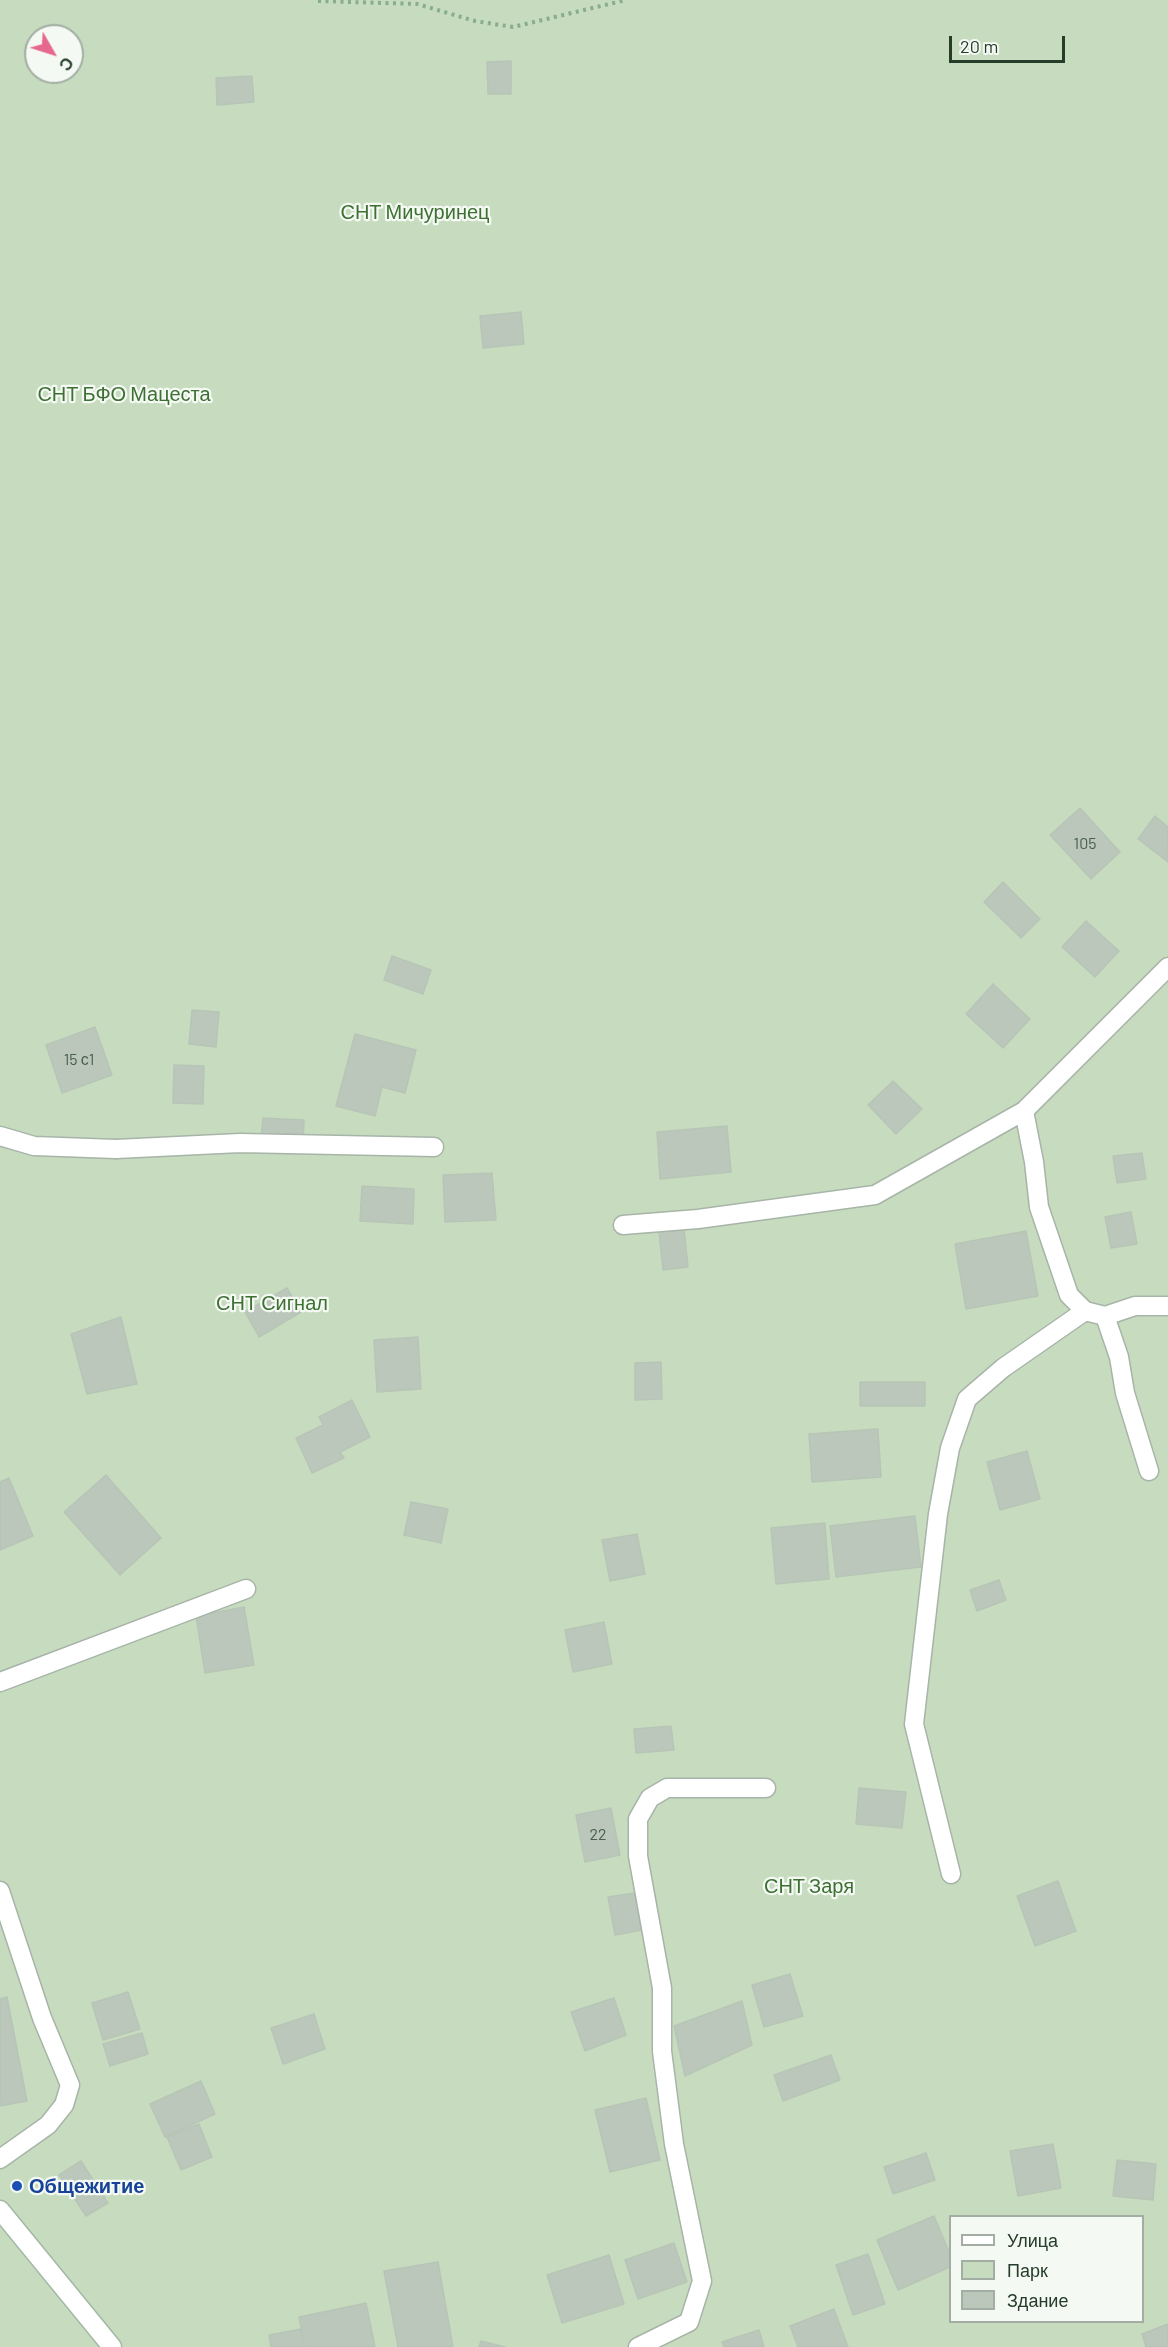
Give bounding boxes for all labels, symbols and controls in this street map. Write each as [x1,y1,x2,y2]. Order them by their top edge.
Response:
north arrow [24,24,84,84]
scale bar [952,24,1068,62]
text: 20 m [960,35,998,57]
text: С [56,54,78,75]
park label: СНТ Мичуринец [340,200,490,224]
park label: СНТ БФО Мацеста [37,382,211,406]
house number: 105 [1074,834,1096,854]
house number: 15 с1 [64,1050,94,1070]
park label: СНТ Сигнал [216,1291,328,1315]
house number: 22 [589,1825,607,1845]
park label: СНТ Заря [764,1874,854,1898]
place label: Общежитие [29,2174,144,2198]
marker: Общежитие [10,2179,24,2193]
legend [949,2215,1144,2323]
text: Улица [1007,2229,1058,2251]
text: Парк [1007,2259,1048,2281]
text: Здание [1007,2289,1068,2311]

